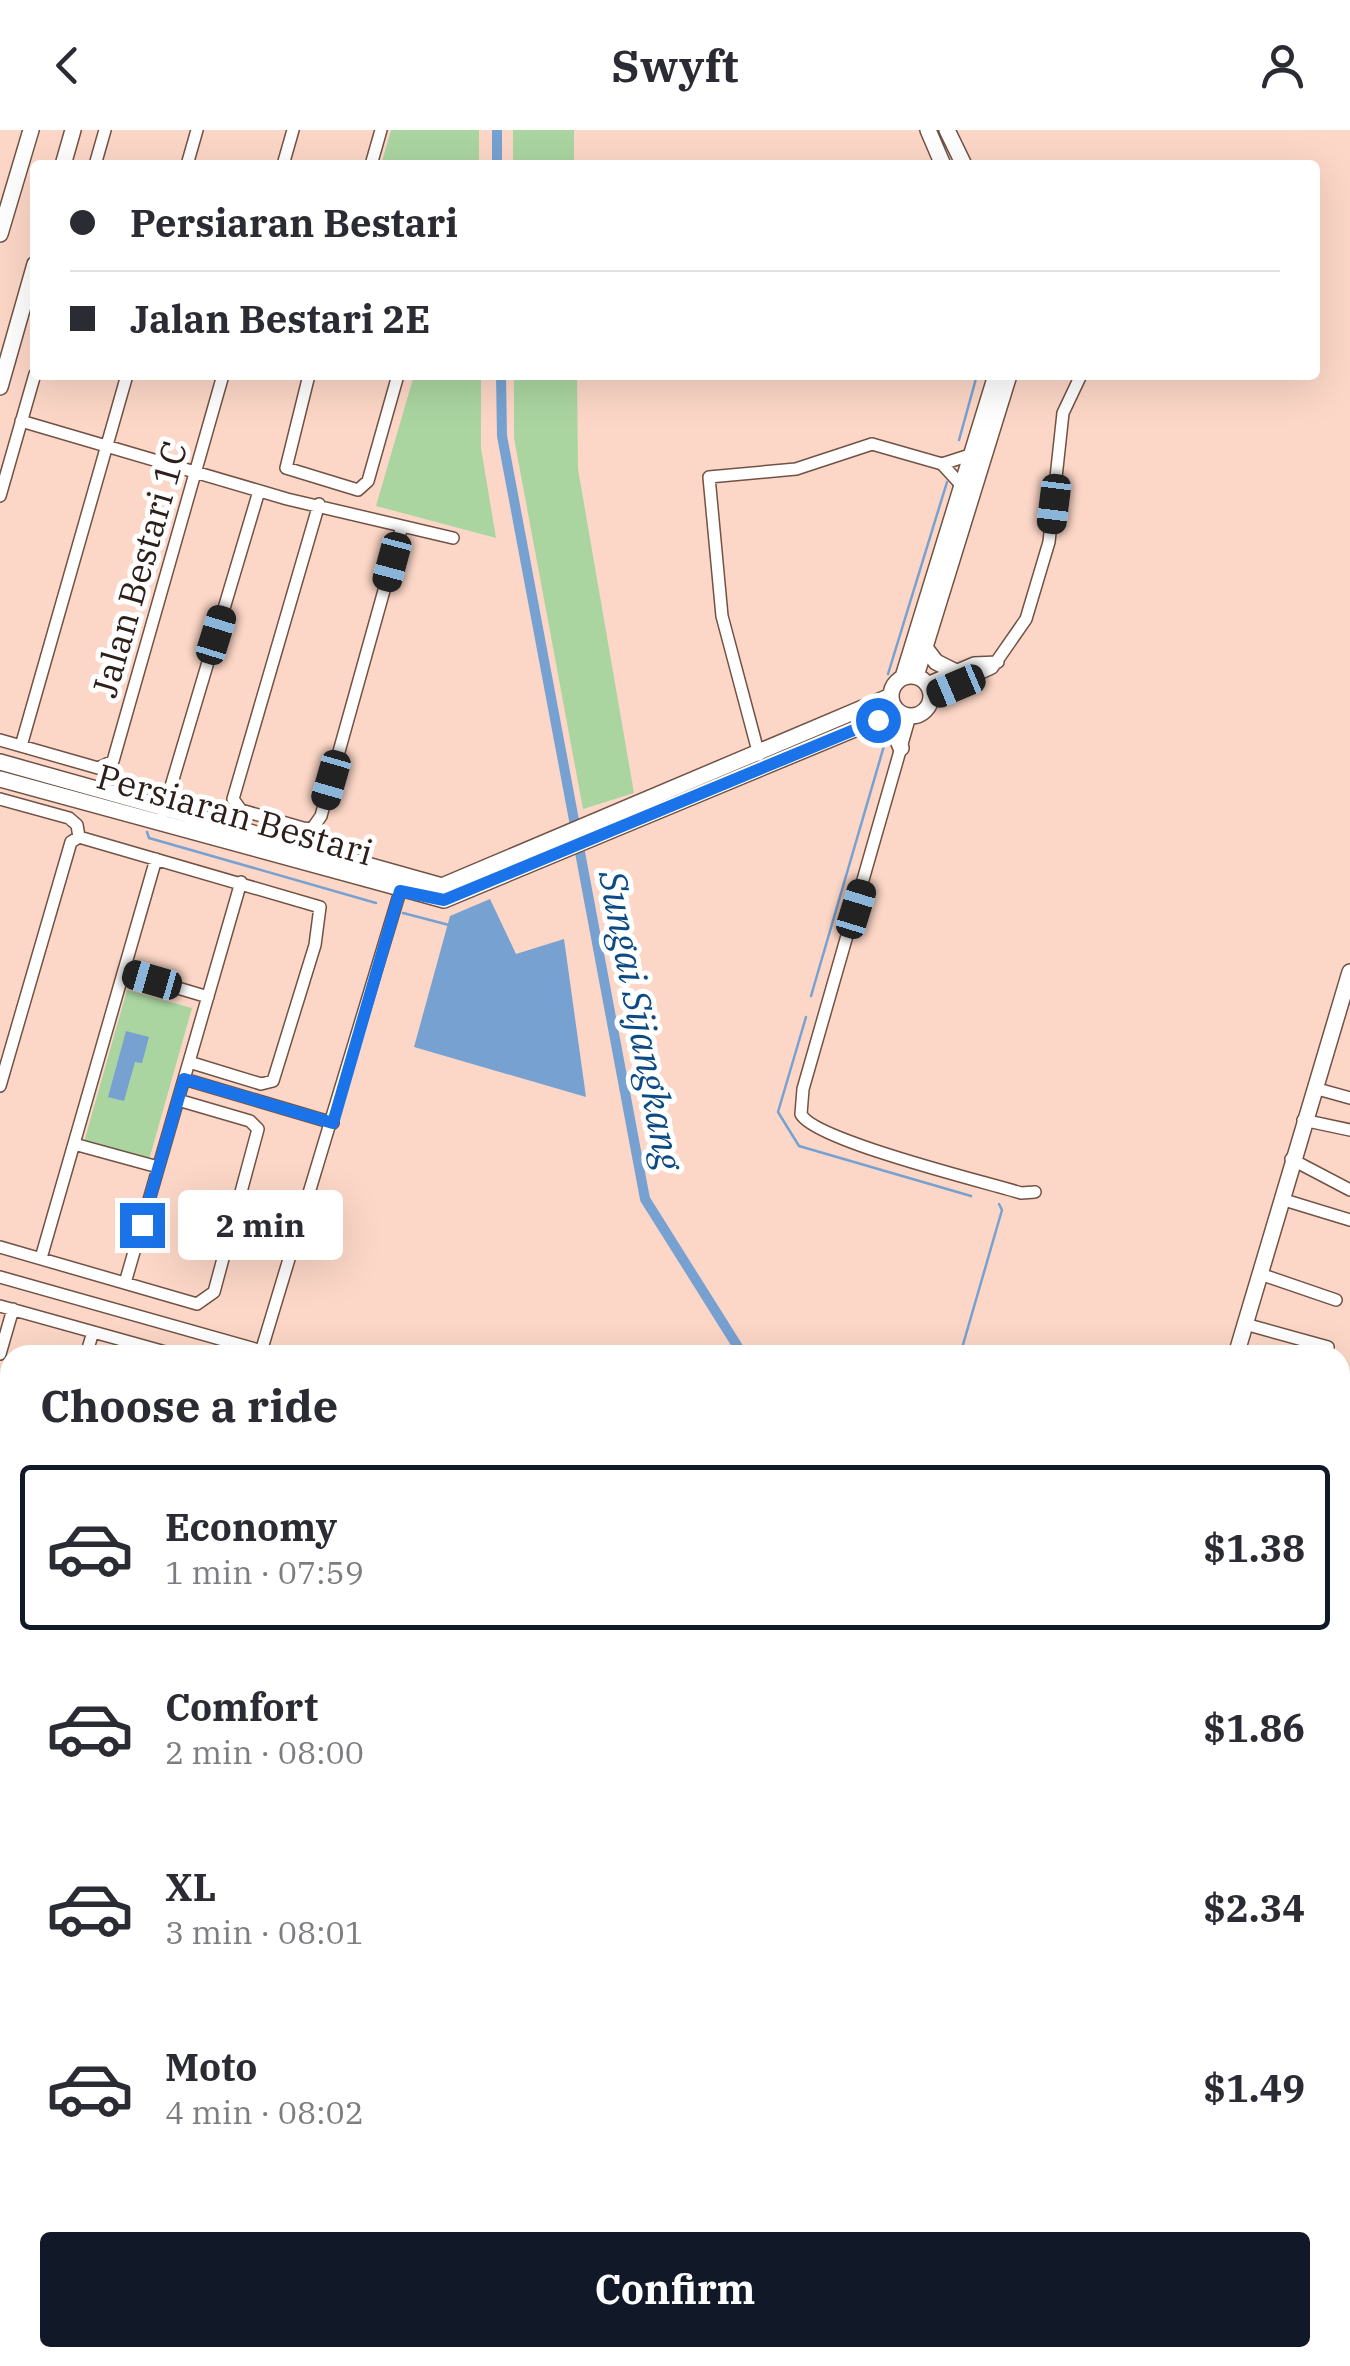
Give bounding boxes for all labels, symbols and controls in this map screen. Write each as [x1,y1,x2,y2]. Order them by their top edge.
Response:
text: Swyft [611,36,739,94]
icon: back [40,38,95,93]
icon: person [1255,38,1310,93]
text: Persiaran Bestari [130,198,458,247]
text: Jalan Bestari 2E [130,294,430,343]
street label: Jalan Bestari 1C [81,436,197,702]
car [1035,472,1073,536]
car [370,529,414,595]
car [193,602,239,668]
car [923,660,989,712]
route start [856,698,901,743]
car [308,747,354,813]
street label: Persiaran Bestari [92,753,378,875]
water label: Sungai Sijangkang [589,865,695,1175]
car [833,876,879,942]
car [119,957,185,1003]
callout: 2 min [177,1190,342,1260]
route end [120,1203,165,1248]
text: 2 min [216,1204,305,1246]
text: Choose a ride [40,1376,338,1434]
text: Economy [165,1502,337,1551]
icon: car [45,1503,135,1593]
text: $1.38 [1203,1523,1305,1572]
text: 1 min · 07:59 [165,1551,364,1593]
text: Comfort [165,1682,318,1731]
icon: car [45,1683,135,1773]
text: $1.86 [1203,1703,1305,1752]
text: 2 min · 08:00 [165,1731,364,1773]
text: XL [165,1862,216,1911]
icon: car [45,1863,135,1953]
text: $2.34 [1203,1883,1305,1932]
text: 3 min · 08:01 [165,1911,364,1953]
text: Moto [165,2042,257,2091]
icon: car [45,2043,135,2133]
text: $1.49 [1203,2063,1305,2112]
text: 4 min · 08:02 [165,2091,364,2133]
button: Confirm [40,2232,1310,2347]

